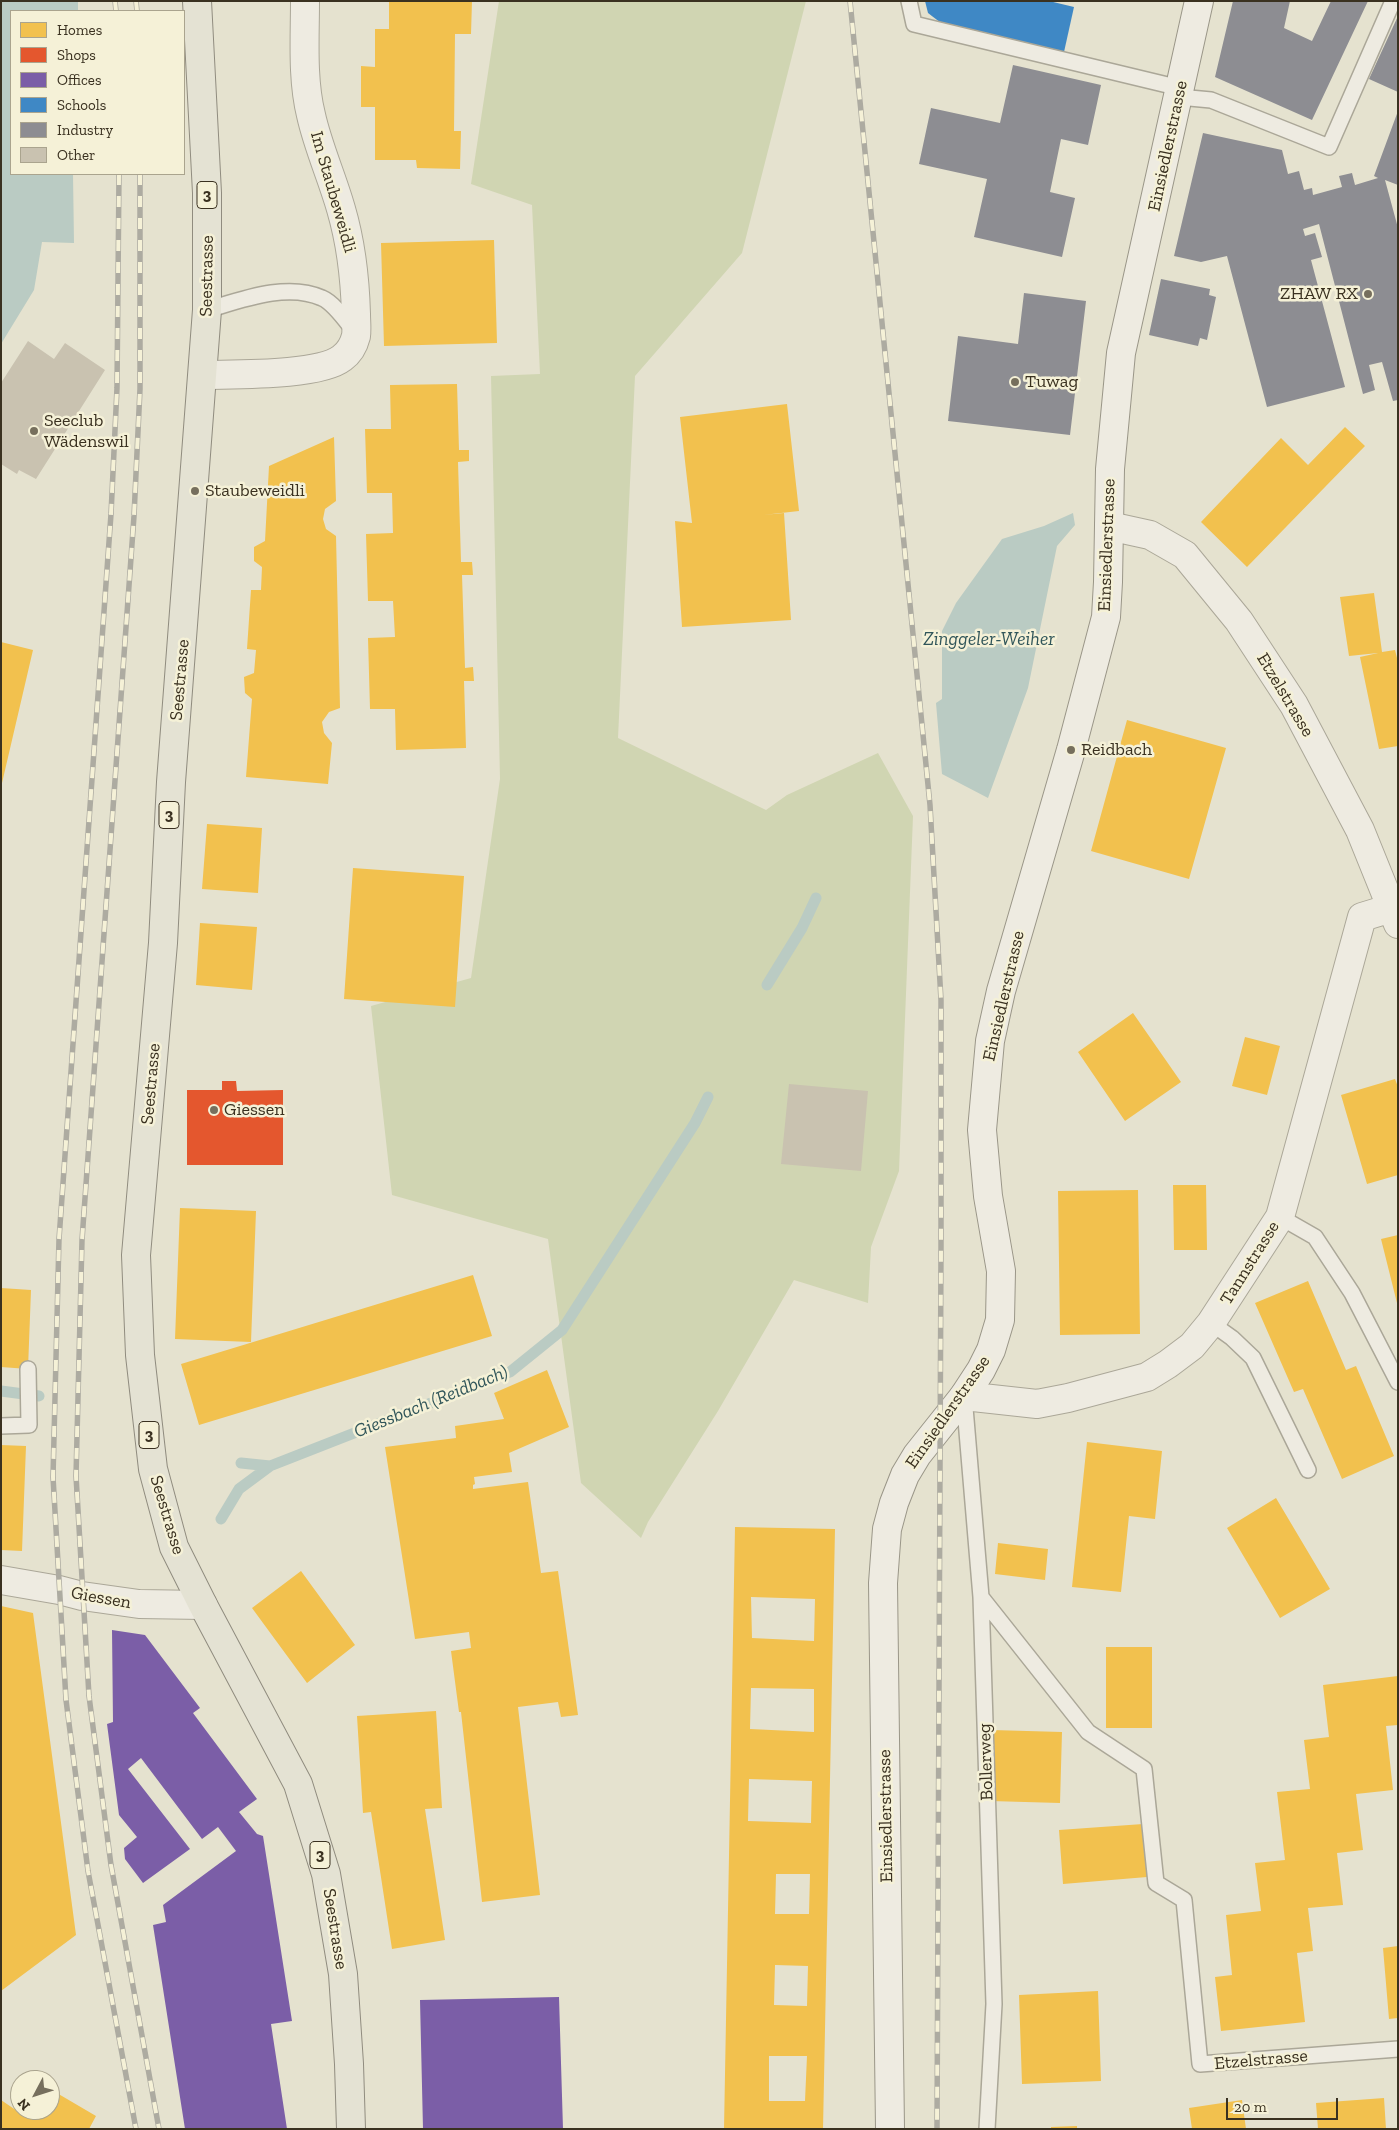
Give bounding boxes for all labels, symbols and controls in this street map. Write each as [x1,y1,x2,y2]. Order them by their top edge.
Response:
legend [10,10,185,175]
text: Homes [57,21,102,39]
text: Shops [57,46,96,64]
text: Offices [57,71,101,89]
street label: Einsiedlerstrasse [1144,79,1192,213]
text: Schools [57,96,106,114]
text: Industry [57,121,113,139]
street label: Im Staubeweidli [305,129,361,255]
text: Other [57,146,95,164]
road number: 3 [197,182,217,208]
street label: Seestrasse [195,235,219,317]
place label: ZHAW RX [1280,283,1358,305]
marker: ZHAW RX [1362,288,1374,300]
place label: Tuwag [1025,371,1078,393]
marker: Tuwag [1009,376,1021,388]
place label: Seeclub Wädenswil [44,410,129,452]
marker: Seeclub Wädenswil [28,425,40,437]
street label: Einsiedlerstrasse [1094,478,1120,612]
place label: Staubeweidli [205,480,305,502]
marker: Staubeweidli [189,485,201,497]
water label: Zinggeler-Weiher [923,629,1055,651]
street label: Seestrasse [166,638,194,722]
street label: Etzelstrasse [1252,649,1318,741]
place label: Reidbach [1081,739,1152,761]
marker: Reidbach [1065,744,1077,756]
road number: 3 [159,802,179,828]
street label: Einsiedlerstrasse [979,929,1029,1063]
street label: Seestrasse [137,1042,165,1126]
place label: Giessen [224,1099,284,1121]
marker: Giessen [208,1104,220,1116]
street label: Tannstrasse [1216,1217,1284,1309]
street label: Einsiedlerstrasse [901,1351,995,1473]
water label: Giessbach (Reidbach) [351,1361,511,1443]
road number: 3 [139,1422,159,1448]
street label: Seestrasse [145,1473,189,1557]
street label: Giessen [69,1582,133,1614]
street label: Bollerweg [974,1723,998,1801]
street label: Einsiedlerstrasse [874,1749,898,1883]
road number: 3 [310,1842,330,1868]
street label: Seestrasse [318,1887,352,1971]
street label: Etzelstrasse [1213,2045,1309,2075]
north arrow [10,2070,60,2120]
scale bar [1229,2088,1342,2120]
text: N [14,2095,34,2114]
text: 20 m [1234,2098,1267,2116]

